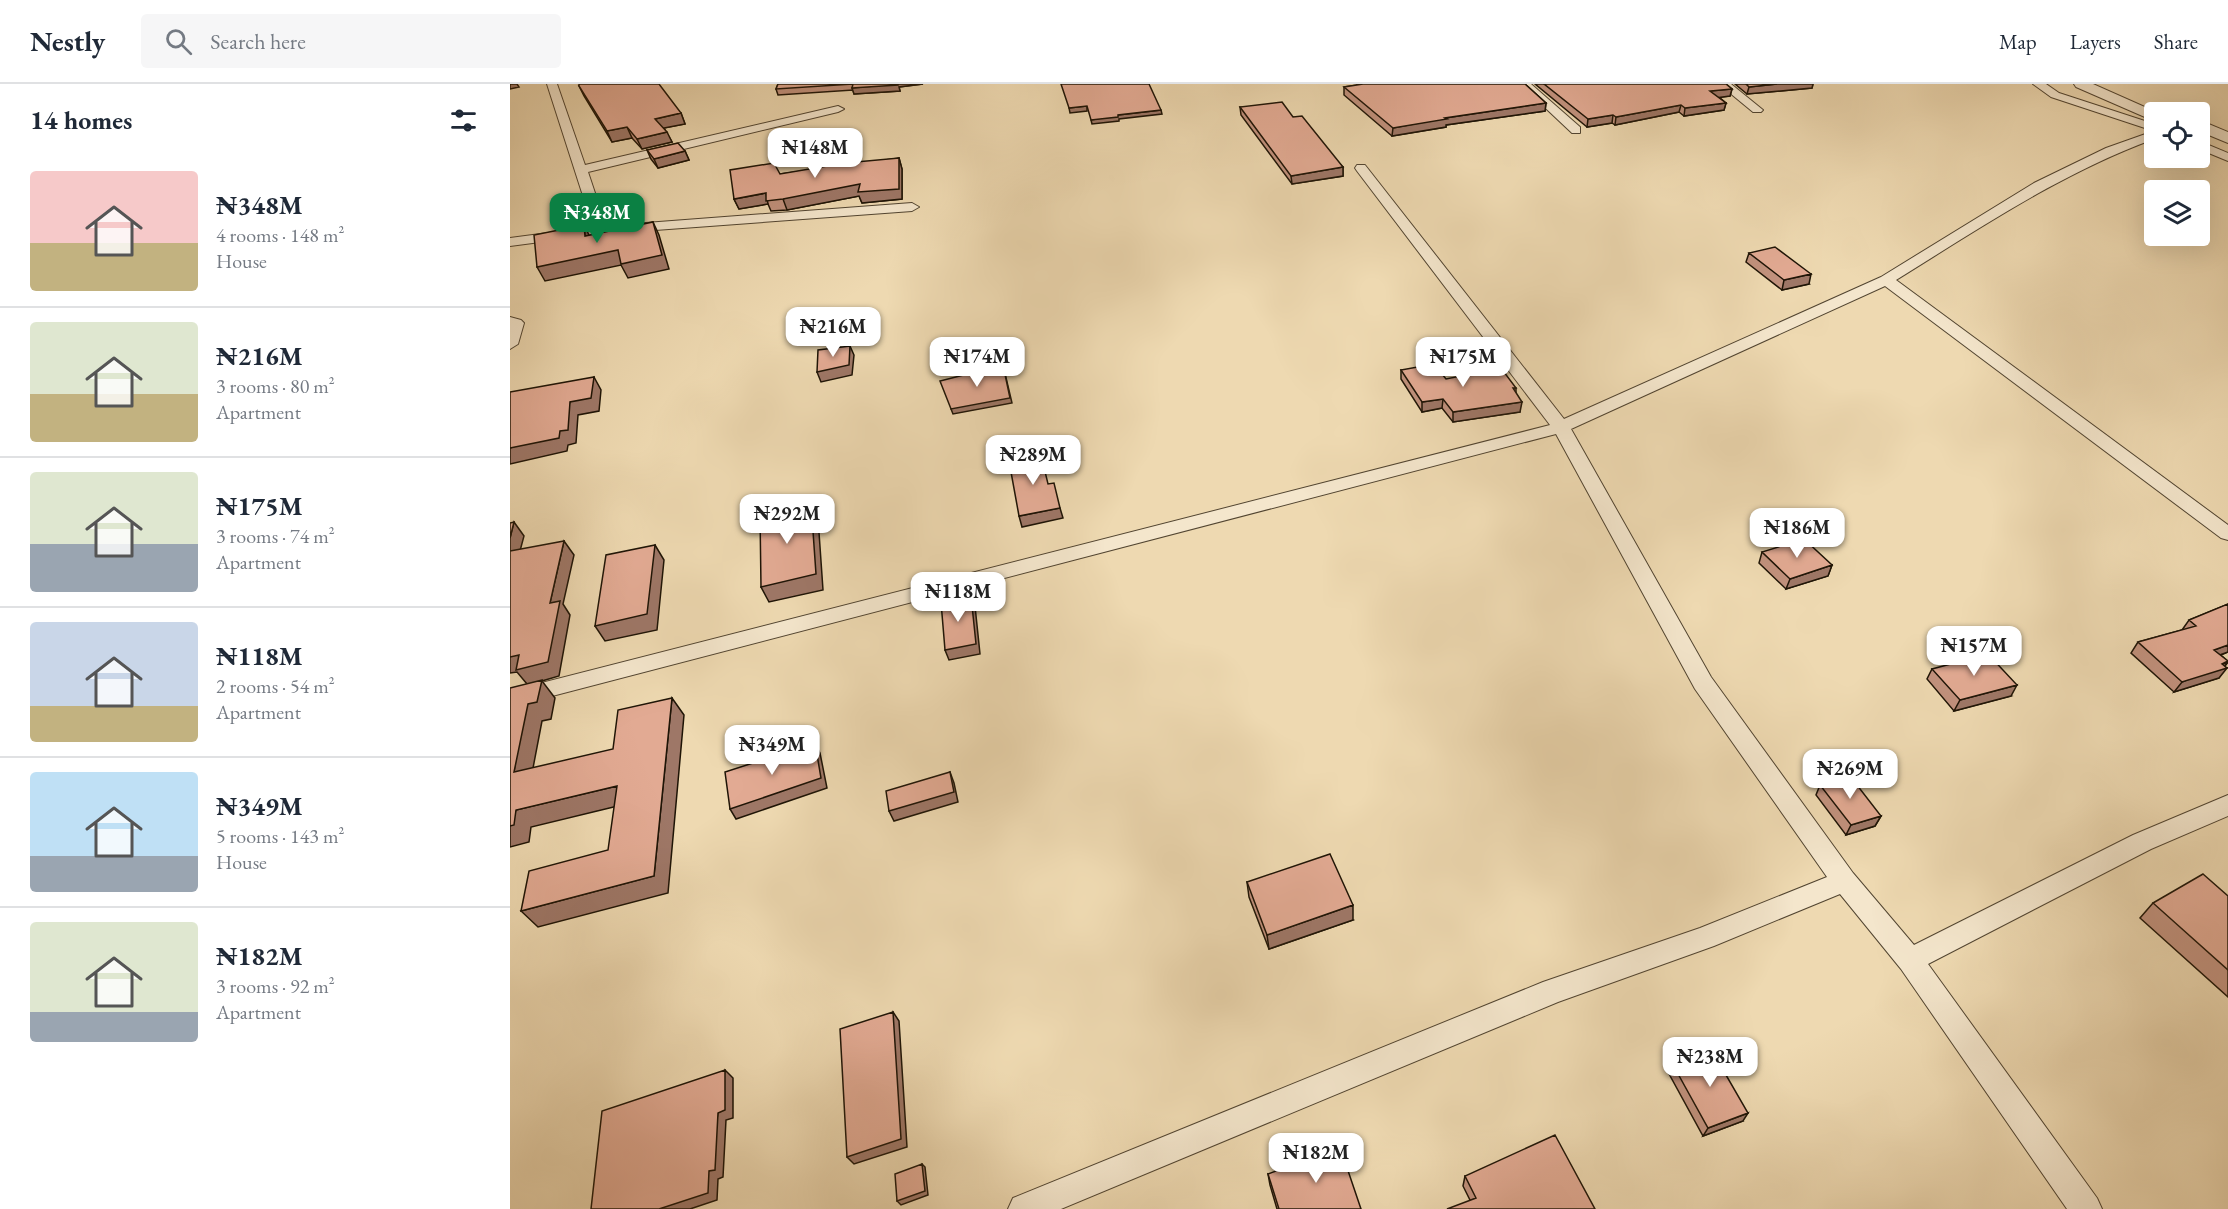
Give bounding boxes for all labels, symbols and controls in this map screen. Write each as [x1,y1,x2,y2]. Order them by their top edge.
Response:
search box [141,14,561,68]
text: Nestly [30,23,105,59]
icon: search [162,25,195,58]
text: Search here [210,27,306,56]
text: Map [1999,28,2037,55]
text: Layers [2070,28,2121,55]
text: Share [2154,28,2198,55]
map controls [2144,102,2210,246]
button: locate [2144,102,2210,168]
text: 14 homes [30,103,132,137]
icon: filters [447,104,480,137]
pin: ₦148M [773,128,857,179]
text: ₦148M [782,134,848,160]
button: layers [2144,180,2210,246]
text: ₦348M [216,188,303,222]
pin: ₦348M [555,193,639,244]
icon: home [78,195,150,267]
text: ₦348M [564,199,630,225]
text: 4 rooms · 148 m² [216,222,344,248]
text: House [216,248,267,274]
pin: ₦216M [791,307,875,358]
text: ₦216M [800,313,866,339]
pin: ₦174M [935,337,1019,388]
pin: ₦175M [1421,337,1505,388]
text: ₦216M [216,339,303,373]
text: ₦174M [944,343,1010,369]
text: ₦175M [1430,343,1496,369]
icon: home [78,346,150,418]
text: 3 rooms · 80 m² [216,373,335,399]
text: Apartment [216,399,301,425]
pin: ₦289M [991,435,1075,486]
text: ₦289M [1000,441,1066,467]
text: ₦175M [216,489,303,523]
pin: ₦292M [745,494,829,545]
icon: home [78,496,150,568]
text: ₦292M [754,500,820,526]
pin: ₦186M [1755,508,1839,559]
text: ₦186M [1764,514,1830,540]
text: 3 rooms · 74 m² [216,523,335,549]
text: Apartment [216,549,301,575]
pin: ₦118M [916,572,1000,623]
text: ₦118M [925,578,991,604]
pin: ₦157M [1932,626,2016,677]
text: ₦157M [1941,632,2007,658]
text: ₦118M [216,639,303,673]
icon: home [78,646,150,718]
text: 2 rooms · 54 m² [216,673,335,699]
text: Apartment [216,699,301,725]
pin: ₦349M [730,725,814,776]
text: ₦349M [739,731,805,757]
pin: ₦269M [1808,749,1892,800]
text: ₦269M [1817,755,1883,781]
text: ₦349M [216,789,303,823]
icon: home [78,796,150,868]
text: 5 rooms · 143 m² [216,823,344,849]
text: House [216,849,267,875]
text: ₦182M [216,939,303,973]
icon: home [78,946,150,1018]
text: 3 rooms · 92 m² [216,973,335,999]
text: Apartment [216,999,301,1025]
pin: ₦238M [1668,1037,1752,1088]
text: ₦238M [1677,1043,1743,1069]
pin: ₦182M [1274,1133,1358,1184]
text: ₦182M [1283,1139,1349,1165]

